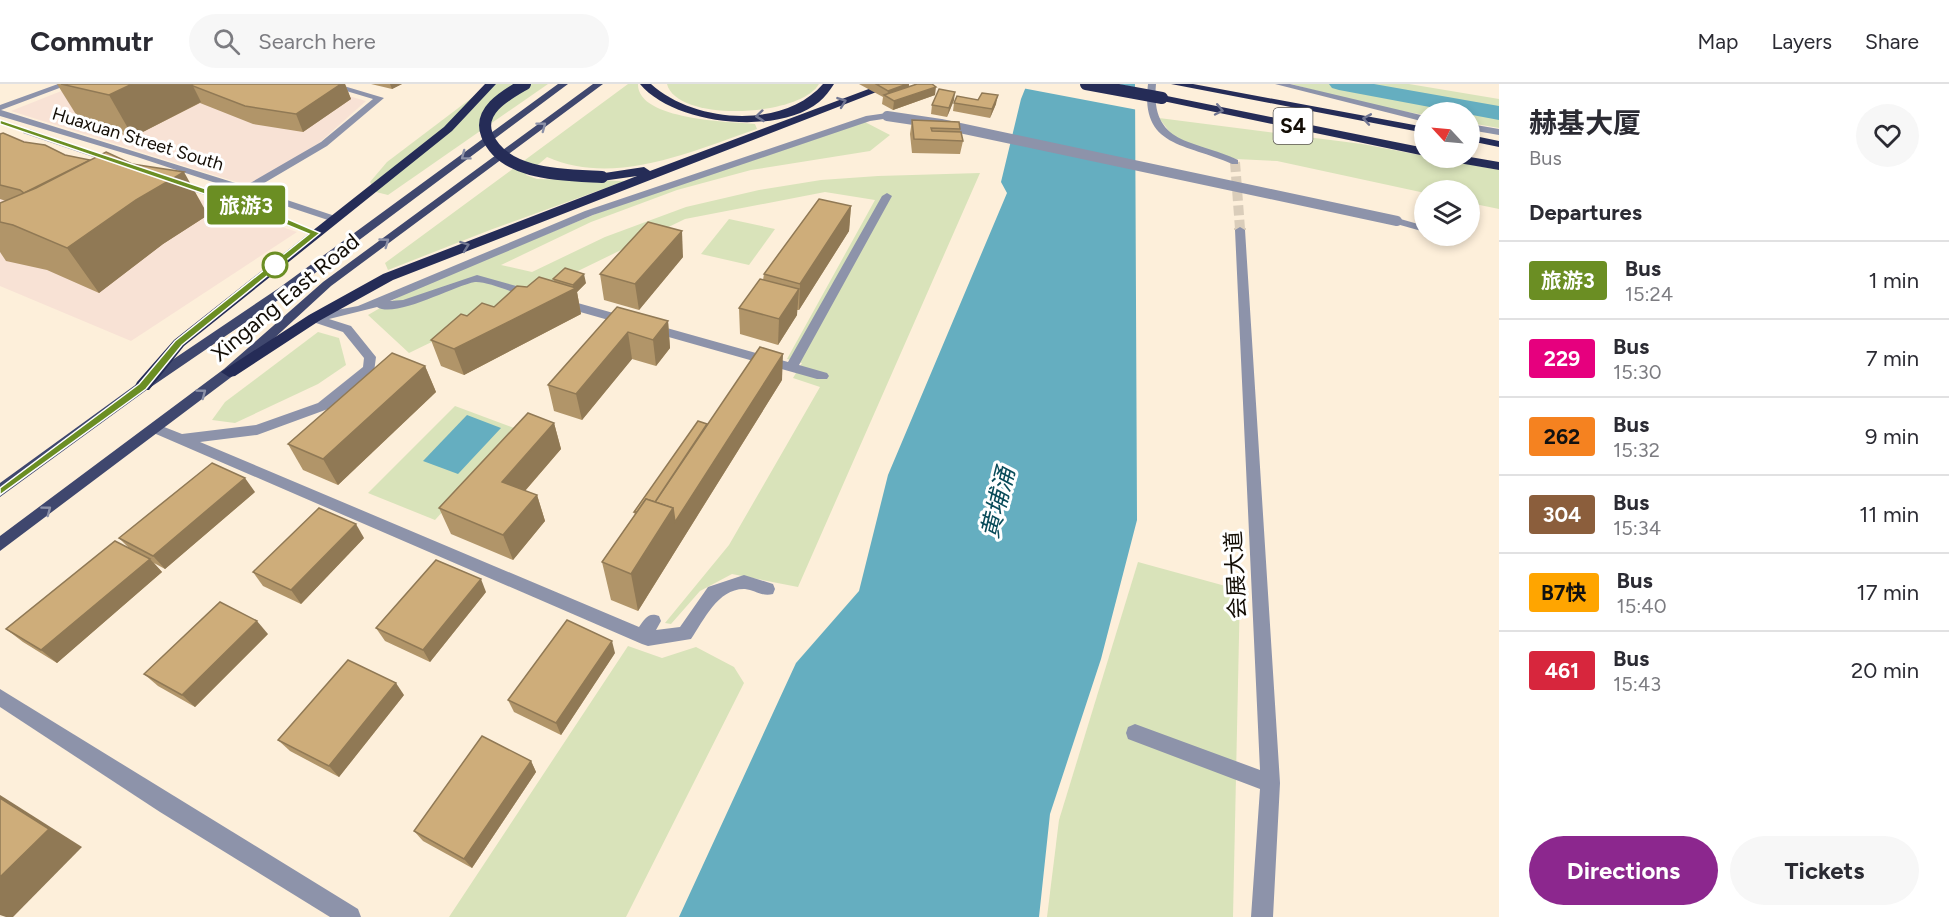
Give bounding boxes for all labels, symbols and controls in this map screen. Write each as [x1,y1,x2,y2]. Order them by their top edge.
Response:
search box [189,14,609,68]
text: Commutr [30,24,153,58]
icon: search [210,25,243,58]
text: Search here [258,28,376,55]
text: Map [1698,29,1738,54]
text: Layers [1771,29,1832,54]
text: Share [1865,29,1919,54]
one-way arrow [836,97,846,110]
street label: Huaxuan Street South [50,102,226,176]
north arrow [1414,102,1480,168]
map controls [1414,102,1480,246]
one-way arrow [1214,103,1224,116]
button: heart [1856,104,1919,167]
text: 赫基大厦 [1529,106,1641,140]
road number: S4 [1274,108,1312,144]
one-way arrow [755,109,764,122]
one-way arrow [1363,113,1373,126]
one-way arrow [535,123,546,134]
text: Bus [1529,146,1562,170]
one-way arrow [461,148,472,159]
button: layers [1414,180,1480,246]
line badge: 旅游3 [212,186,280,224]
text: 旅游3 [219,193,273,218]
text: Departures [1529,199,1642,226]
street label: Xingang East Road [206,228,365,367]
one-way arrow [378,238,389,249]
one-way arrow [459,241,470,253]
unlabelled marker [262,252,288,278]
text: Bus [1625,255,1661,282]
text: 1 min [1868,267,1919,294]
text: 旅游3 [1541,268,1595,293]
text: 15:24 [1625,282,1673,306]
text: Bus [1613,333,1649,360]
text: 7 min [1866,345,1919,372]
text: 229 [1544,346,1580,371]
text: 15:30 [1613,360,1662,384]
one-way arrow [196,389,207,400]
text: Bus [1613,411,1649,438]
text: 9 min [1865,423,1919,450]
text: 262 [1544,424,1580,449]
text: 15:32 [1613,438,1660,462]
water label: 黄埔涌 [975,462,1021,541]
text: Bus [1613,489,1649,516]
text: 11 min [1859,501,1919,528]
text: 304 [1543,502,1581,527]
one-way arrow [40,506,51,517]
text: 15:34 [1613,516,1661,540]
street label: 会展大道 [1220,530,1251,620]
text: Bus [1617,567,1653,594]
text: 17 min [1857,579,1919,606]
text: B7快 [1541,580,1587,605]
text: 15:40 [1617,594,1667,618]
text: Bus [1613,645,1649,672]
text: 20 min [1851,657,1919,684]
text: 461 [1545,658,1579,683]
text: 15:43 [1613,672,1661,696]
button: Directions [1529,836,1718,905]
button: Tickets [1730,836,1919,905]

